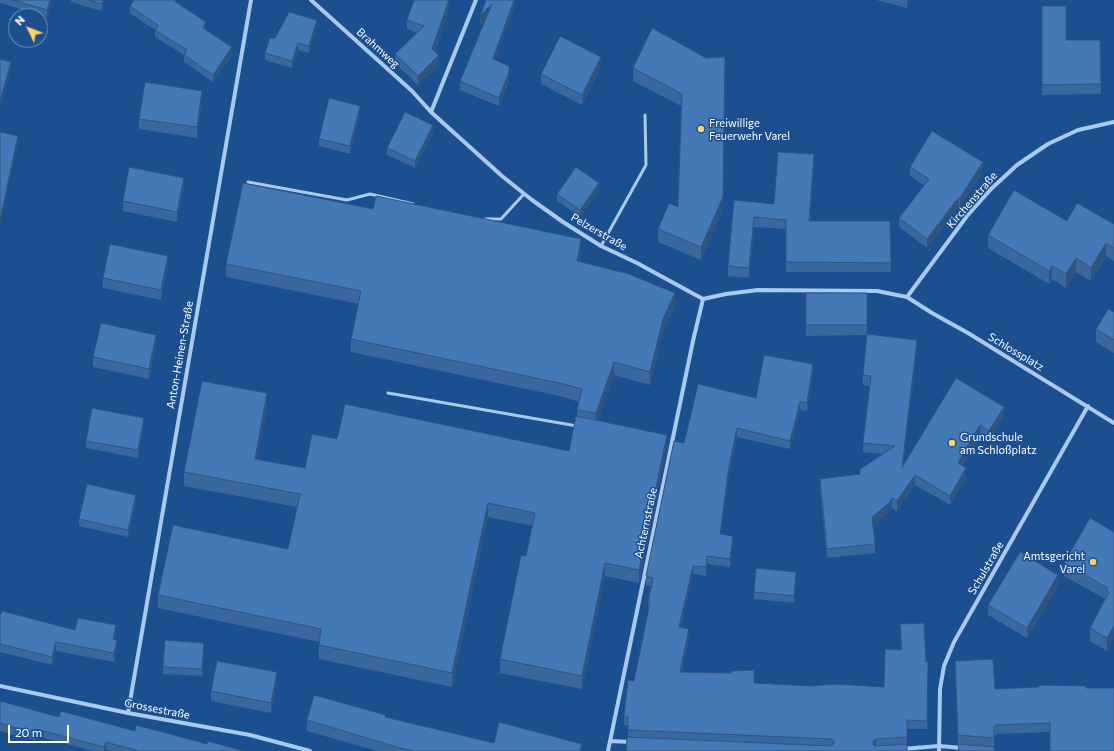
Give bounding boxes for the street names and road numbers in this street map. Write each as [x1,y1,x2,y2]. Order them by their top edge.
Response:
street label: Brahmweg [354,25,402,71]
street label: Kirchenstraße [944,169,1000,231]
street label: Pelzerstraße [569,211,629,253]
street label: Anton-Heinen-Straße [164,300,196,410]
street label: Schlossplatz [986,330,1046,374]
street label: Achternstraße [632,486,660,560]
street label: Schulstraße [966,539,1006,597]
street label: Grossestraße [123,696,191,722]

